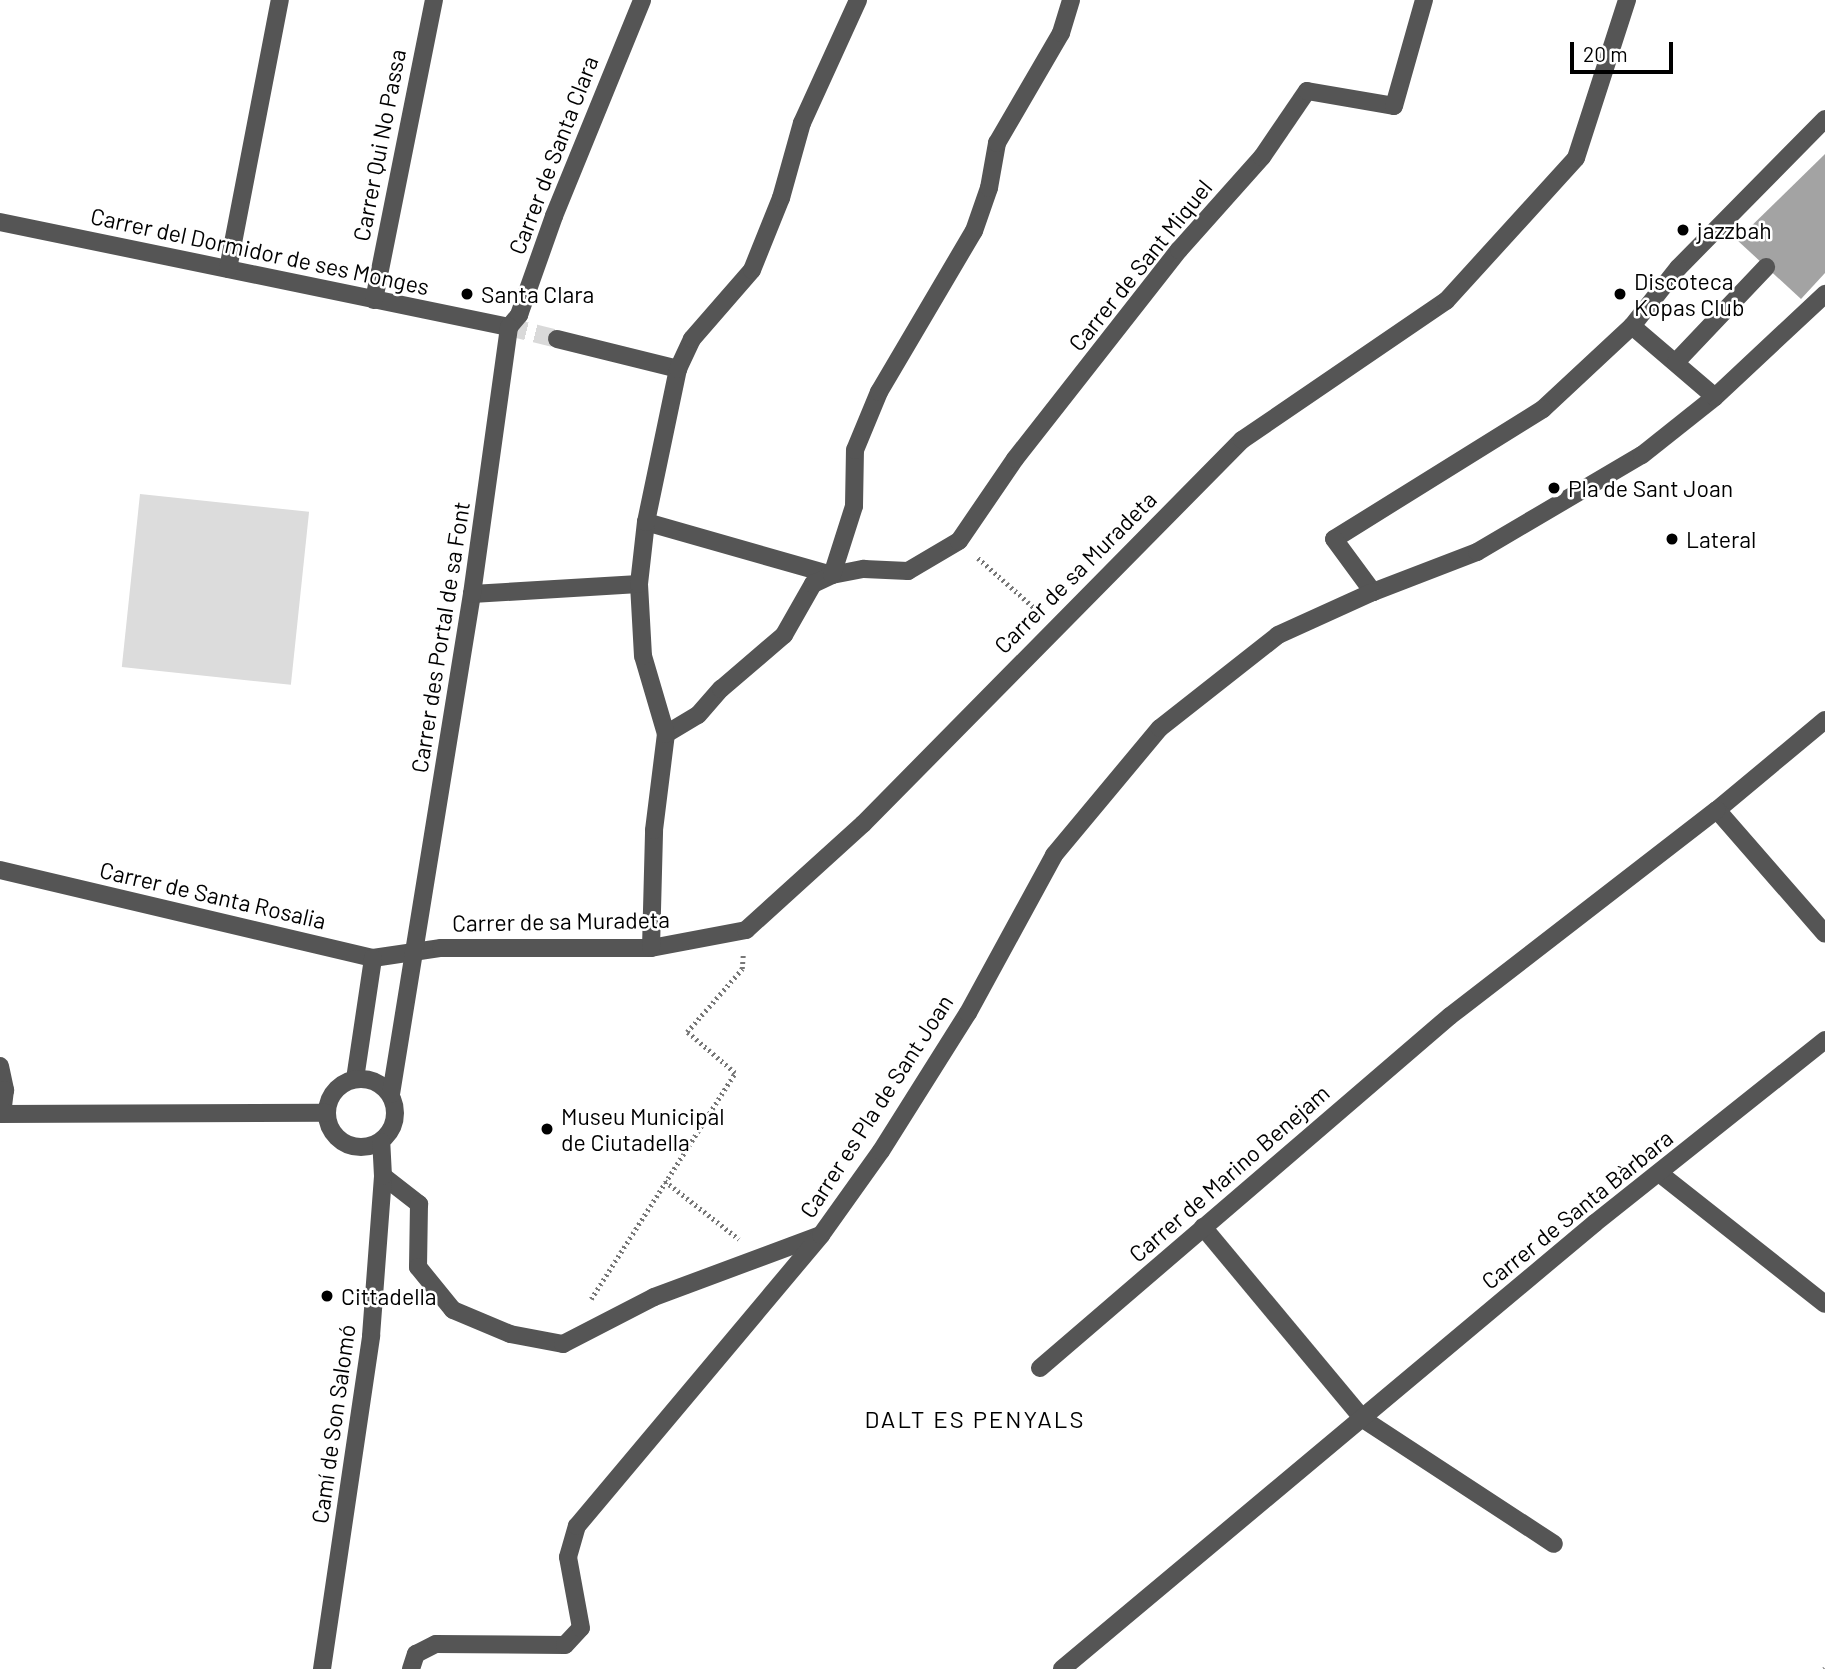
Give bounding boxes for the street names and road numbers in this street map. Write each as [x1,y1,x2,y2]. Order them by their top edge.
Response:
street label: Carrer Qui No Passa [347,47,411,243]
street label: Carrer de Santa Clara [502,52,604,258]
street label: Carrer de Sant Miquel [1062,174,1218,356]
street label: Carrer del Dormidor de ses Monges [88,202,432,300]
street label: Carrer de sa Muradeta [988,485,1162,659]
street label: Carrer des Portal de sa Font [405,499,475,775]
street label: Carrer de Santa Rosalia [97,856,329,934]
street label: Carrer de sa Muradeta [452,905,670,937]
street label: Carrer es Pla de Sant Joan [794,989,958,1223]
street label: Carrer de Marino Benejam [1123,1079,1335,1267]
street label: Carrer de Santa Bàrbara [1476,1123,1678,1295]
street label: Camí de Son Salomó [305,1323,361,1525]

